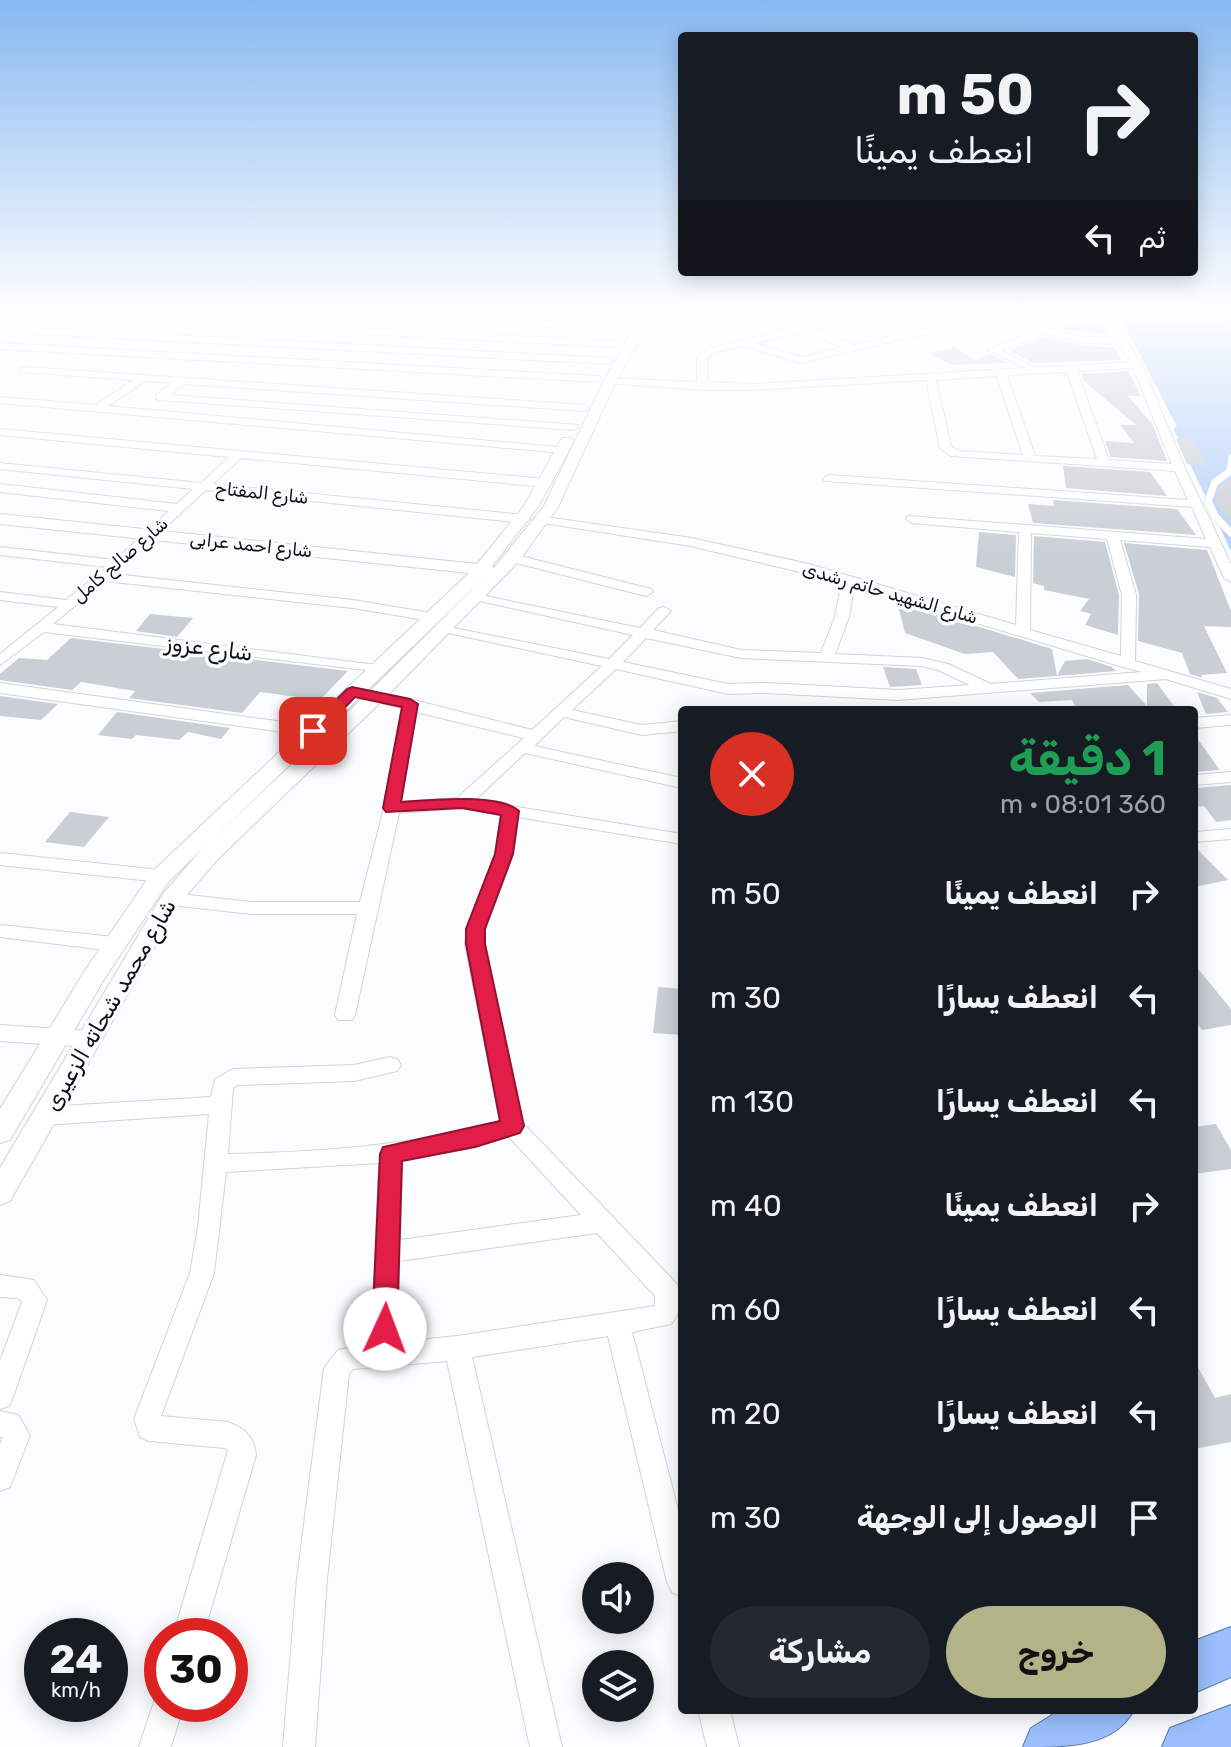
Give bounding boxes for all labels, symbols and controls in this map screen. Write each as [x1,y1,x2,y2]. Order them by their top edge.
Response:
text: 50 m [897,62,1034,128]
icon: right [1062,64,1166,168]
text: انعطف يمينًا [854,129,1034,172]
icon: left [1078,216,1122,260]
text: ثم [1138,220,1166,256]
street label: شارع المفتاح [214,477,310,510]
street label: شارع صالح كامل [68,512,174,609]
street label: شارع احمد عرابى [189,528,313,563]
street label: شارع الشهيد حاتم رشدى [800,557,980,630]
street label: شارع عزوز [162,629,254,669]
pin [279,697,347,765]
icon: arrive [291,709,335,753]
text: 1 دقيقة [1009,730,1166,787]
button: close [710,732,794,816]
text: 360 m · 08:01 [1000,789,1166,820]
icon: right [1122,872,1166,916]
text: 50 m [710,876,781,912]
text: انعطف يمينًا [944,876,1098,912]
street label: شارع محمد شحاته الزعيرى [38,894,184,1117]
icon: left [1122,976,1166,1020]
text: 30 m [710,980,781,1016]
text: انعطف يسارًا [936,980,1098,1016]
icon: left [1122,1080,1166,1124]
text: 130 m [710,1084,794,1120]
text: انعطف يسارًا [936,1084,1098,1120]
icon: right [1122,1184,1166,1228]
text: 40 m [710,1188,782,1224]
text: انعطف يمينًا [944,1188,1098,1224]
position arrow [343,1287,427,1371]
icon: left [1122,1288,1166,1332]
text: 60 m [710,1292,781,1328]
text: انعطف يسارًا [936,1292,1098,1328]
icon: left [1122,1392,1166,1436]
text: 20 m [710,1396,781,1432]
text: انعطف يسارًا [936,1396,1098,1432]
icon: arrive [1122,1496,1166,1540]
text: 30 m [710,1500,781,1536]
text: الوصول إلى الوجهة [857,1500,1098,1536]
map controls [582,1562,654,1722]
button: sound [582,1562,654,1634]
button: مشاركة [710,1606,930,1698]
button: خروج [946,1606,1166,1698]
speed limit sign: 30 [144,1618,248,1722]
text: 24 [49,1636,103,1683]
button: layers [582,1650,654,1722]
text: km/h [51,1678,101,1702]

